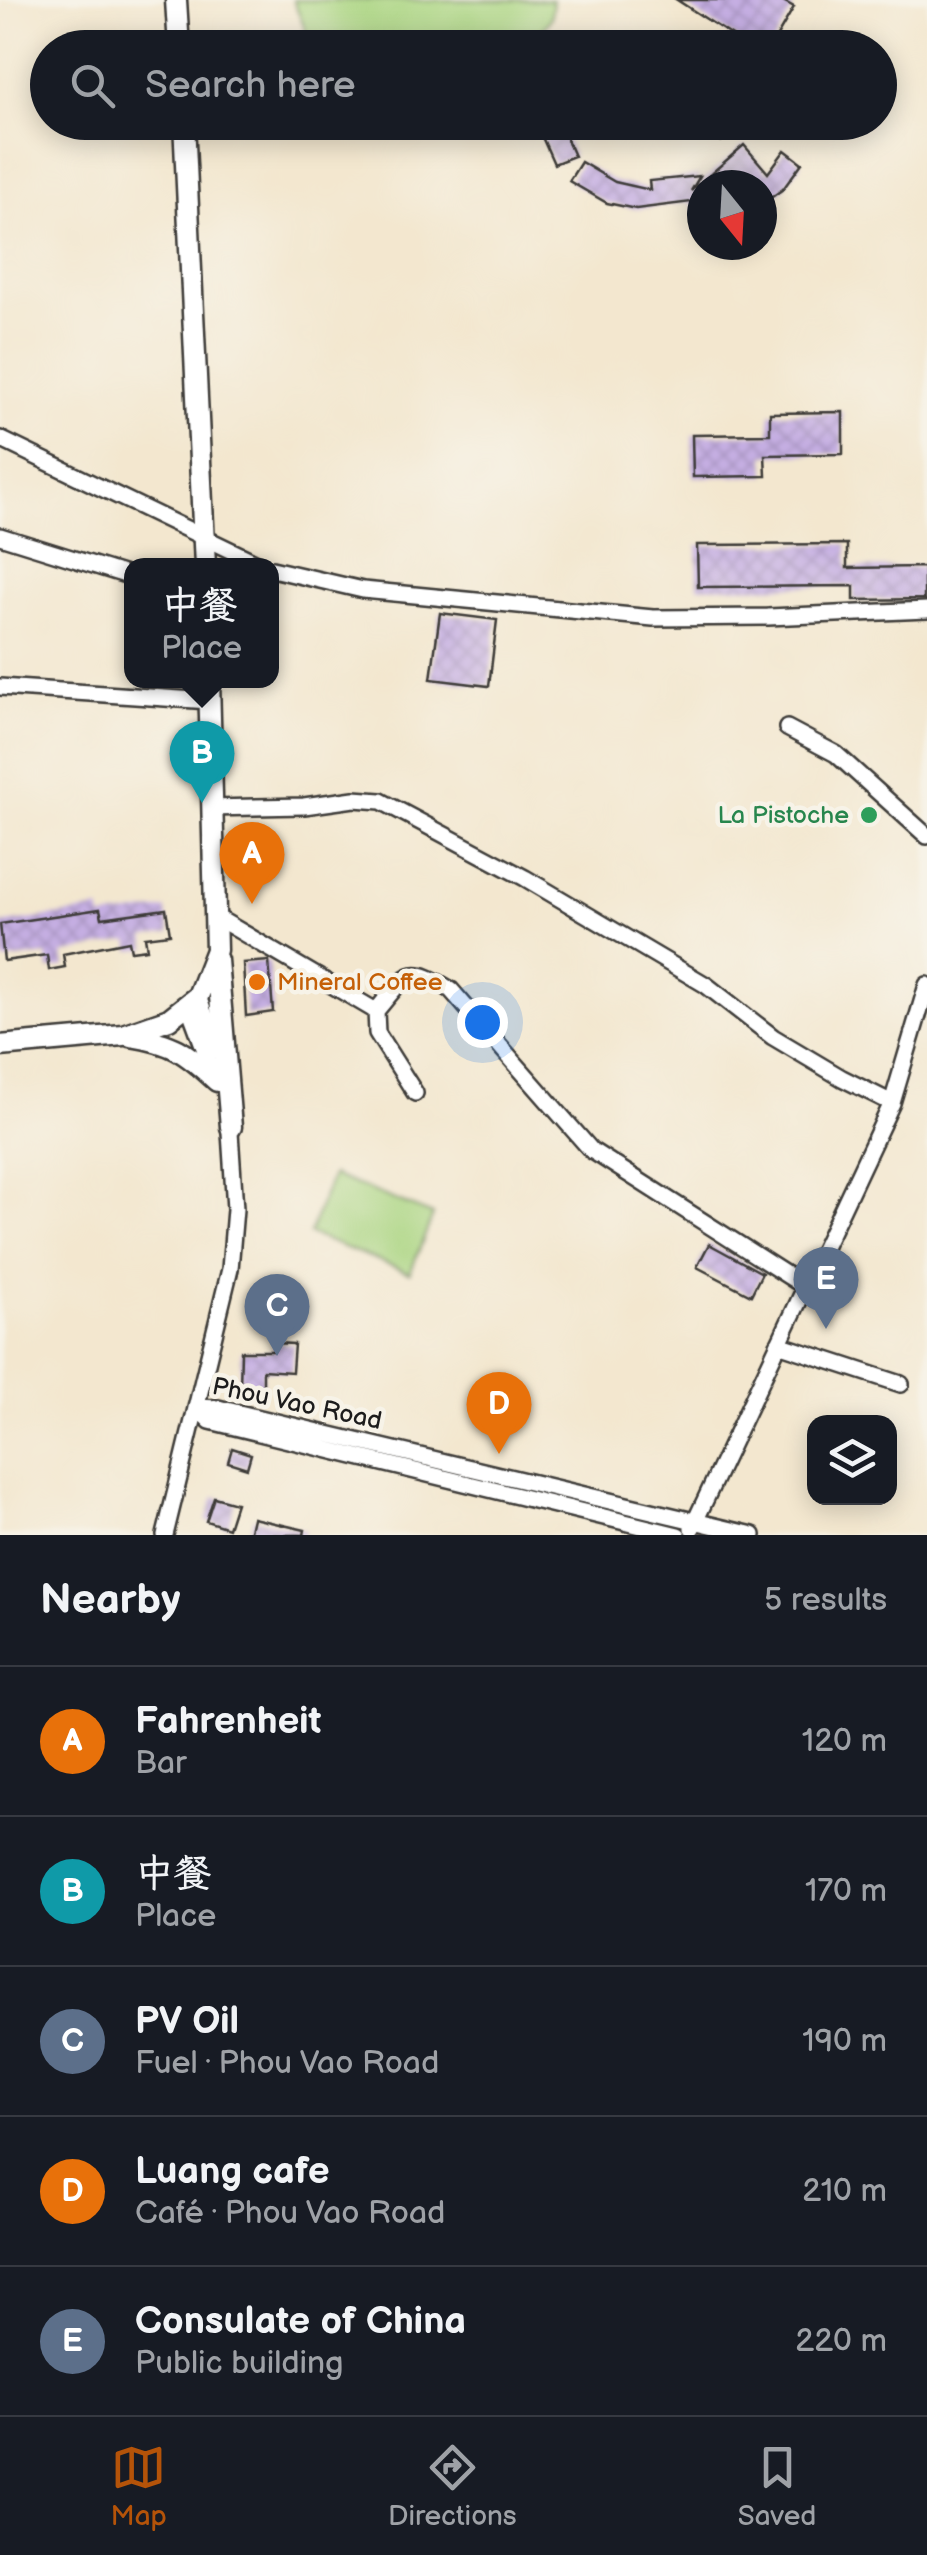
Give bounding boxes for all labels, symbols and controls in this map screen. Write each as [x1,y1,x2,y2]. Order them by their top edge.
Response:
search box [30,30,897,140]
icon: search [65,58,120,113]
text: Search here [145,63,356,108]
north arrow [687,170,777,260]
popup [124,558,279,688]
text: 中餐 [161,584,237,629]
text: Place [161,629,242,668]
pin: B [170,720,234,803]
place label: La Pistoche [717,800,849,831]
marker: La Pistoche [858,804,880,826]
pin: A [220,822,284,904]
place label: Mineral Coffee [277,967,443,998]
marker: Mineral Coffee [246,971,268,993]
your location [457,997,508,1048]
pin: E [794,1246,858,1329]
pin: C [244,1274,310,1356]
street label: Phou Vao Road [209,1371,385,1437]
pin: D [466,1372,532,1454]
map controls [807,1415,897,1505]
button: layers [807,1415,897,1505]
text: Nearby [40,1575,180,1626]
text: 5 results [764,1581,887,1620]
text: Fahrenheit [135,1699,321,1744]
text: A [63,1722,82,1761]
text: 120 m [802,1722,887,1761]
text: Bar [135,1744,187,1783]
text: 中餐 [135,1852,211,1897]
text: B [61,1872,84,1911]
text: 170 m [805,1872,887,1911]
text: Place [135,1897,216,1936]
text: PV Oil [135,1999,239,2044]
text: C [61,2022,84,2061]
text: 190 m [802,2022,887,2061]
text: Fuel · Phou Vao Road [135,2044,439,2083]
text: Luang cafe [135,2149,330,2194]
text: D [61,2172,84,2211]
text: 210 m [802,2172,887,2211]
text: Café · Phou Vao Road [135,2194,445,2233]
text: Consulate of China [135,2299,466,2344]
text: E [62,2322,83,2361]
text: 220 m [795,2322,887,2361]
text: Public building [135,2344,344,2383]
tab: Map [111,2440,167,2533]
tab: Directions [388,2440,517,2533]
tab: Saved [738,2440,816,2533]

